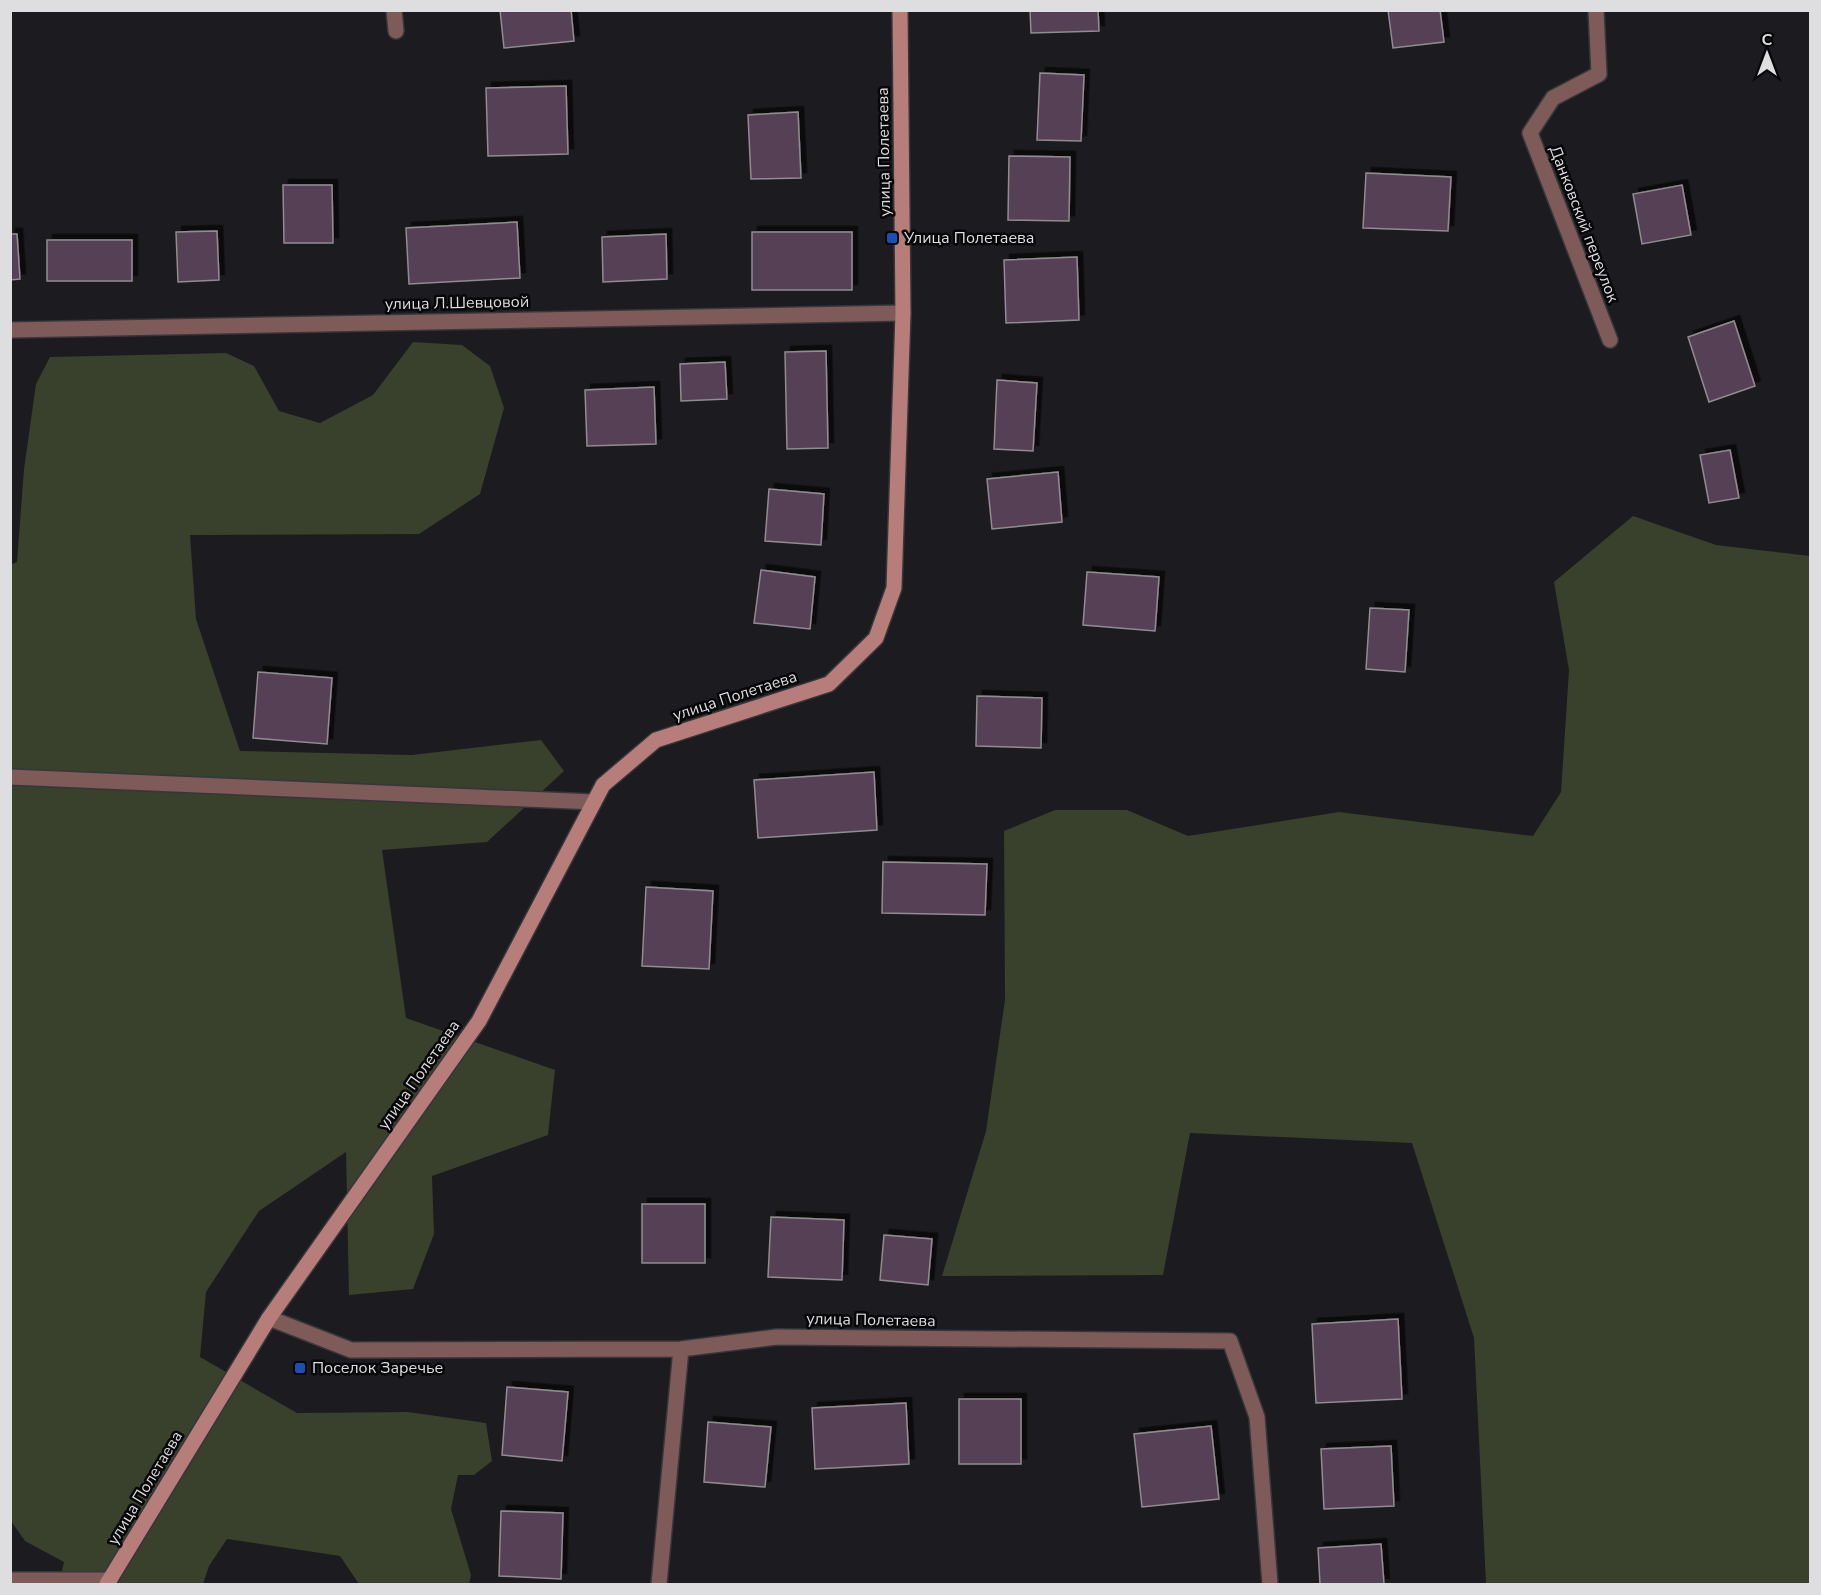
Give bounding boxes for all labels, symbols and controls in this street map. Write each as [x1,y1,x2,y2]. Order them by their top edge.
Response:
north arrow [1737,24,1797,84]
text: С [1762,29,1773,51]
street label: улица Полетаева [872,87,896,217]
street label: Данковский переулок [1544,143,1624,306]
place label: Улица Полетаева [903,227,1034,249]
marker: Улица Полетаева [885,231,899,245]
street label: улица Л.Шевцовой [385,291,529,315]
street label: улица Полетаева [670,666,800,726]
street label: улица Полетаева [373,1016,465,1134]
street label: улица Полетаева [806,1308,936,1332]
place label: Поселок Заречье [312,1357,443,1379]
marker: Поселок Заречье [293,1361,307,1375]
street label: улица Полетаева [102,1427,188,1549]

